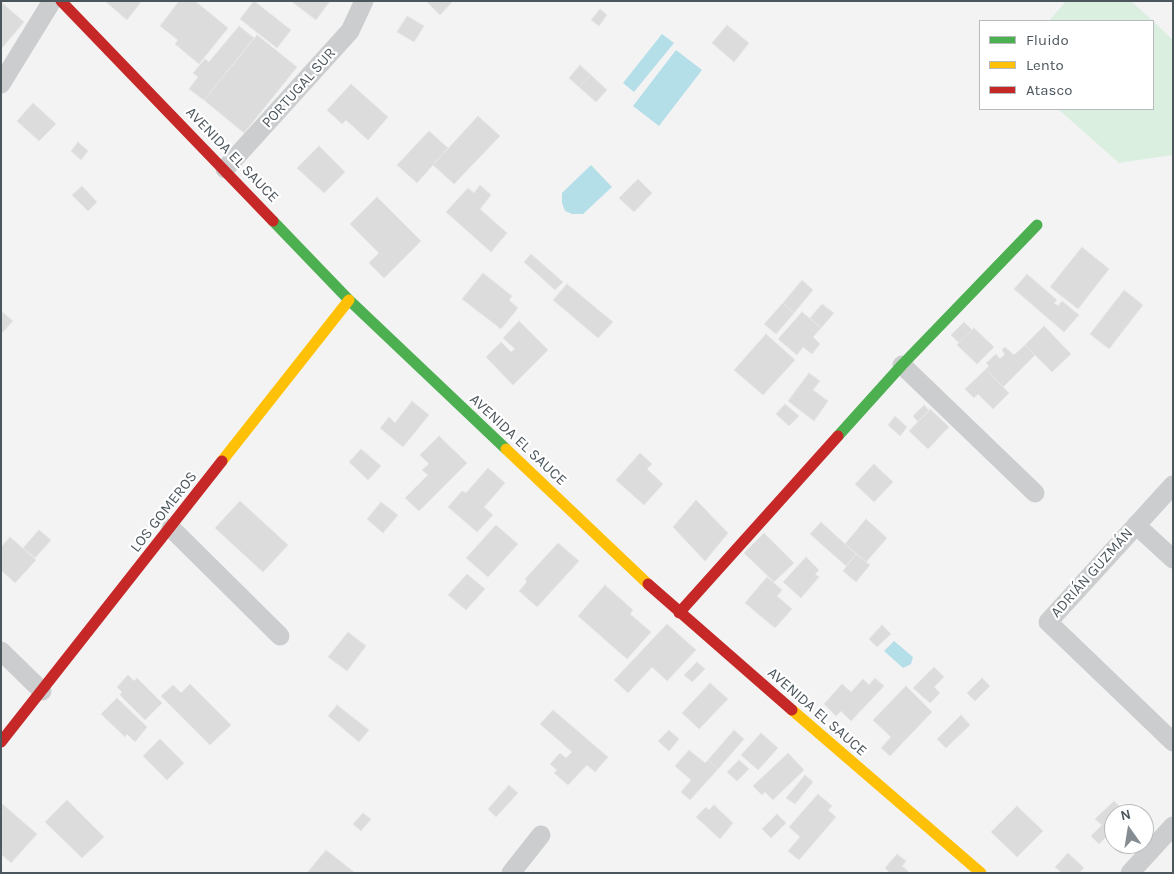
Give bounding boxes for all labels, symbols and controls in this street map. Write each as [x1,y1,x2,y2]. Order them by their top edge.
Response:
legend [979,20,1154,110]
text: Fluido [1026,31,1069,49]
street label: PORTUGAL SUR [258,44,340,132]
text: Lento [1026,56,1064,74]
text: Atasco [1026,81,1072,99]
street label: AVENIDA EL SAUCE [182,104,282,206]
street label: AVENIDA EL SAUCE [466,391,570,489]
street label: LOS GOMEROS [127,468,201,556]
street label: ADRIÁN GUZMÁN [1047,525,1137,621]
street label: AVENIDA EL SAUCE [764,664,870,760]
north arrow [1104,804,1154,854]
text: N [1119,805,1133,824]

